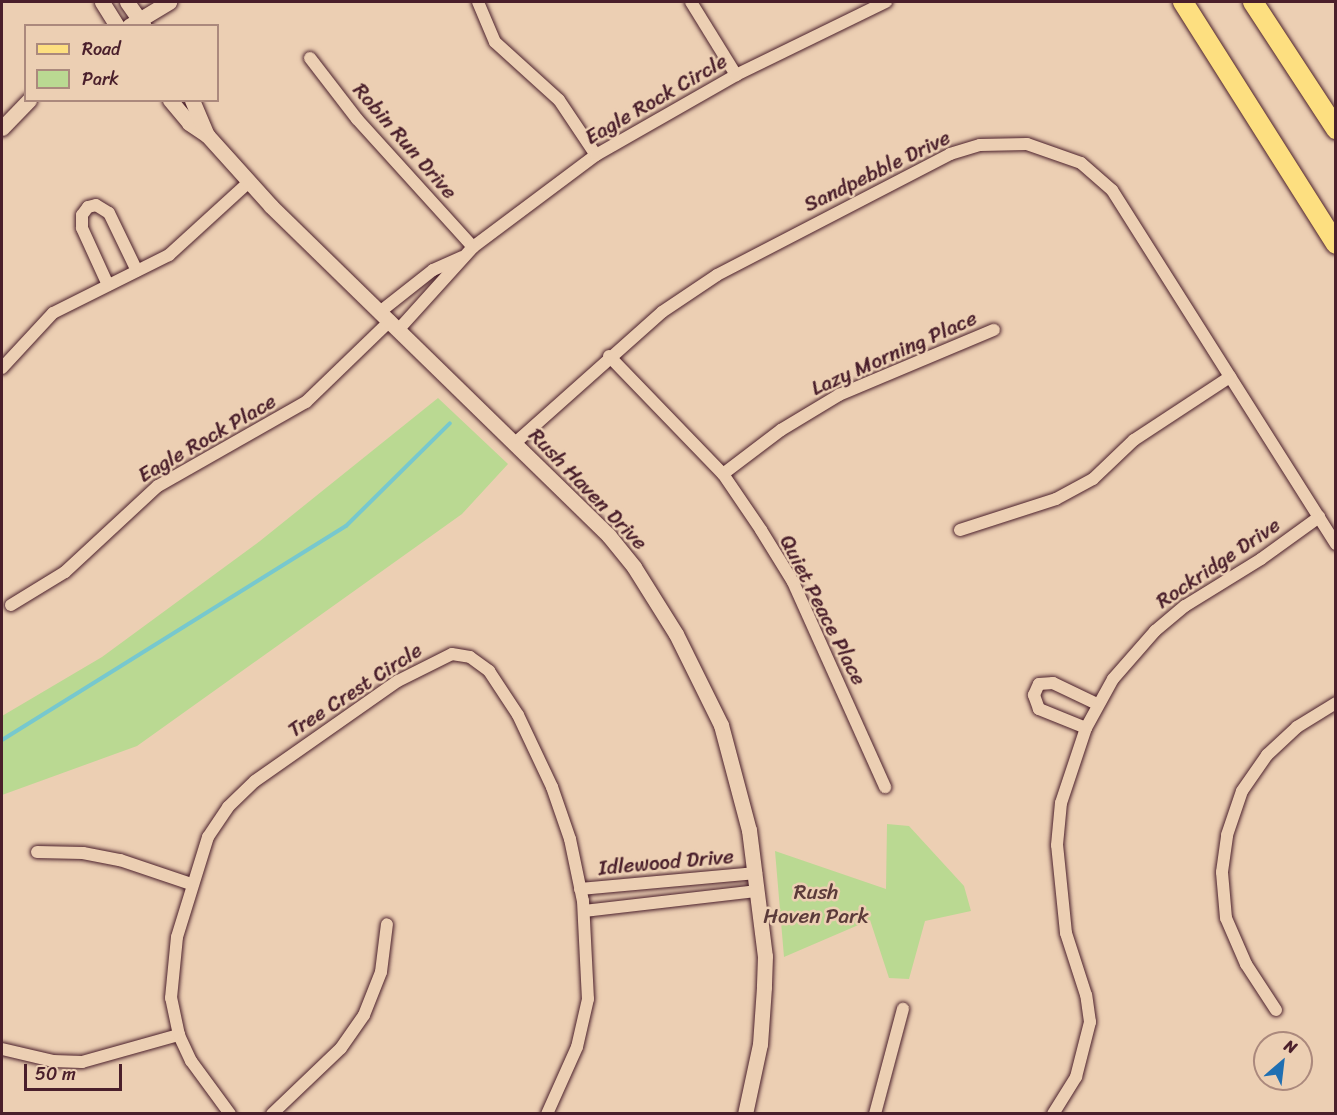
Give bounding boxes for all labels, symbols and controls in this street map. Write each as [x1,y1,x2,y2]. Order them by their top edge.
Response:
legend [24,24,219,102]
text: Road [82,33,121,65]
street label: Eagle Rock Circle [580,48,732,150]
text: Park [82,63,119,95]
street label: Robin Run Drive [348,78,462,204]
street label: Sandpebble Drive [800,125,954,217]
street label: Lazy Morning Place [808,305,980,401]
street label: Eagle Rock Place [133,388,281,488]
street label: Rush Haven Drive [523,423,653,555]
street label: Rockridge Drive [1151,512,1285,614]
street label: Quiet Peace Place [774,530,872,690]
street label: Tree Crest Circle [283,637,427,743]
street label: Idlewood Drive [597,844,735,880]
park label: Rush Haven Park [763,879,869,929]
north arrow [1253,1031,1313,1091]
text: N [1279,1031,1302,1062]
scale bar [27,1052,124,1090]
text: 50 m [35,1058,76,1090]

